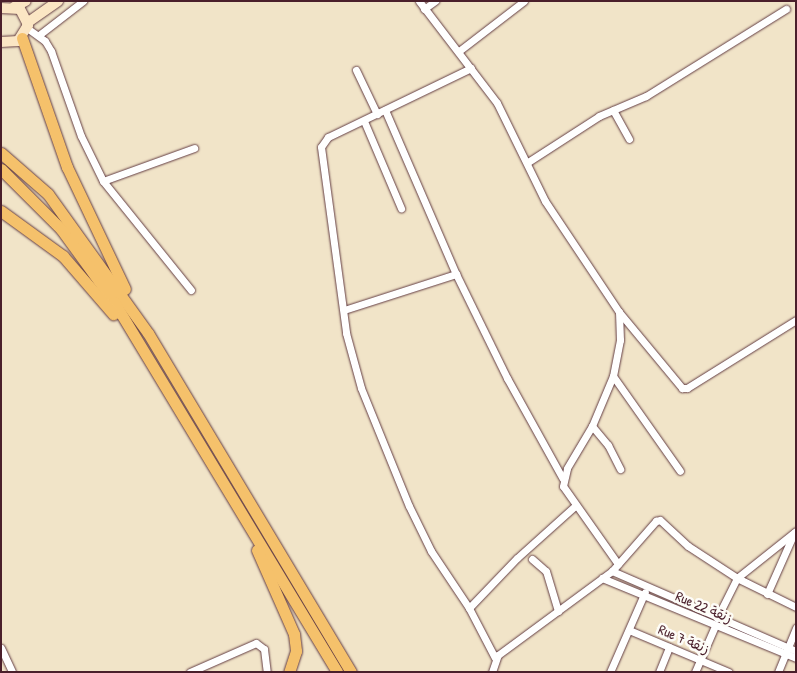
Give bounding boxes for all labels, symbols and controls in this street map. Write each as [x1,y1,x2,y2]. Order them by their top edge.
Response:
street label: Rue 22 زنقة [673,588,735,626]
street label: Rue 7 زنقة [656,621,712,657]

